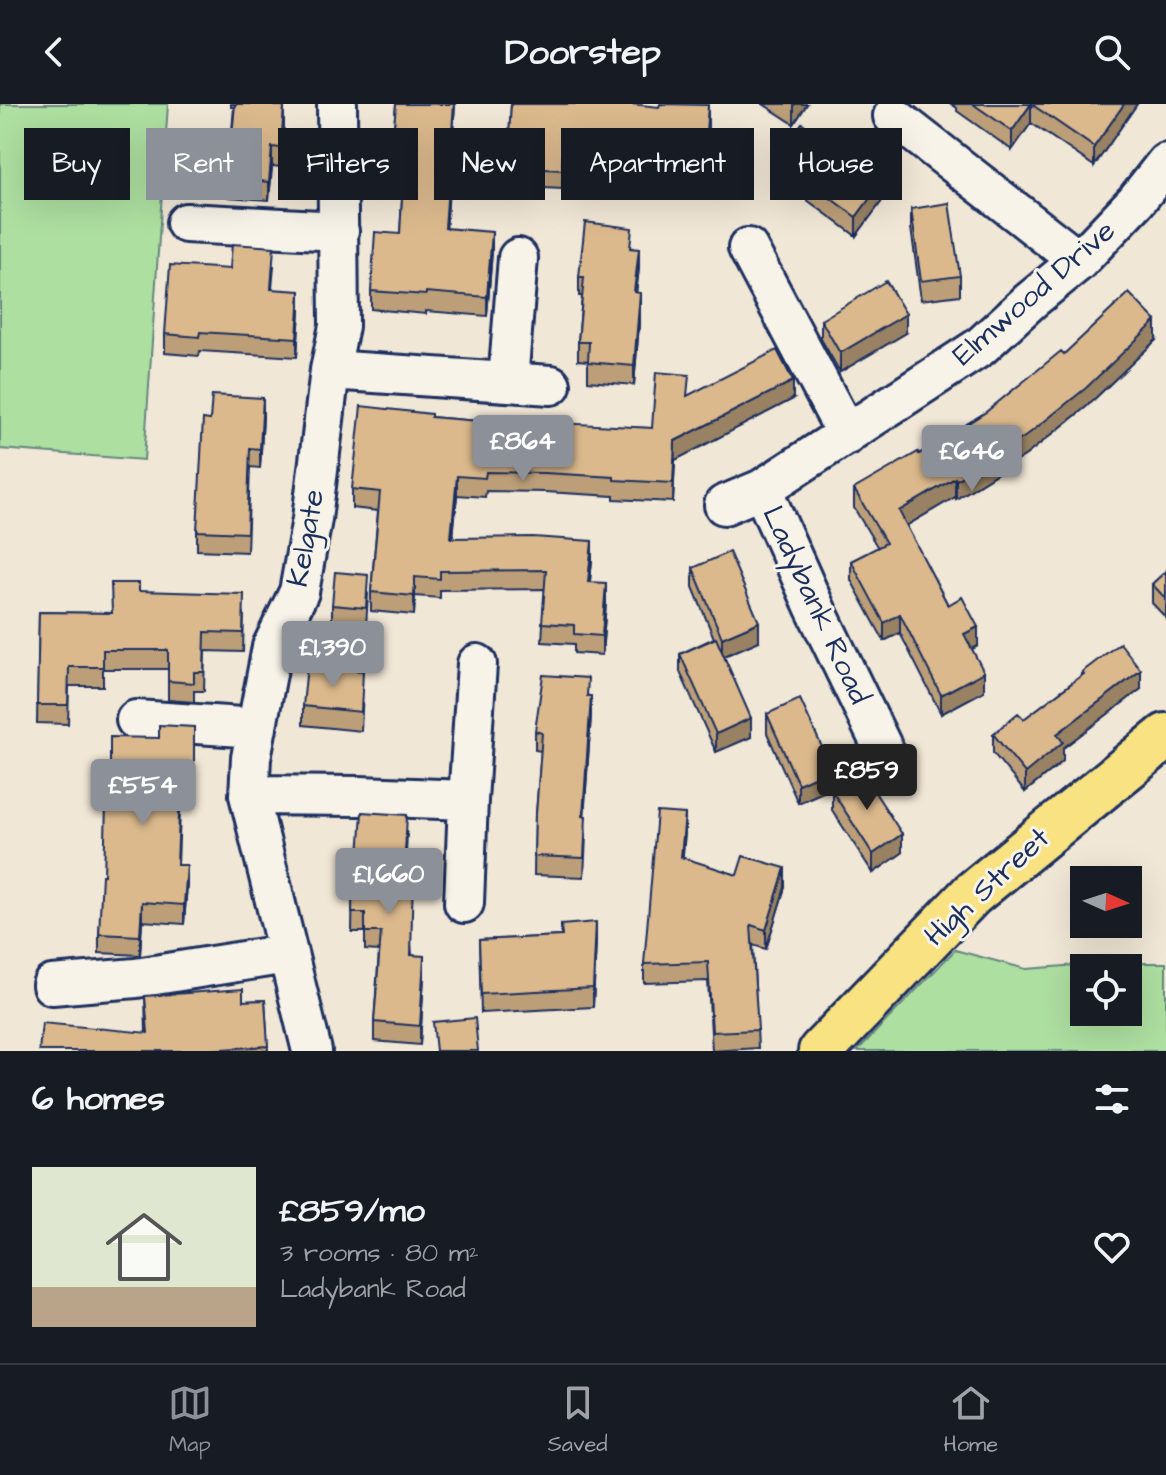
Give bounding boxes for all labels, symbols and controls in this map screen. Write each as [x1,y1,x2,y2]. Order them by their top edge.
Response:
text: Doorstep [505,27,661,78]
icon: back [32,30,76,74]
icon: search [1090,30,1134,74]
chip: Buy [24,128,130,200]
chip: Rent [146,128,262,200]
chip: Filters [278,128,418,200]
chip: New [434,128,545,200]
chip: Apartment [561,128,754,200]
chip: House [770,128,902,200]
street label: Elmwood Drive [943,210,1125,376]
pin: £864 [476,415,570,483]
text: £864 [491,423,555,459]
pin: £646 [925,425,1019,493]
text: £646 [940,433,1004,469]
street label: Kelgate [277,486,336,590]
street label: Ladybank Road [751,499,880,711]
pin: £1,390 [268,621,398,689]
text: £1,390 [300,629,366,665]
pin: £859 [820,744,914,812]
text: £859 [835,752,899,788]
pin: £554 [96,759,190,827]
text: £554 [109,767,177,803]
street label: High Street [915,818,1060,957]
pin: £1,660 [324,848,454,916]
text: £1,660 [354,856,424,892]
north arrow [1070,866,1142,938]
map controls [1070,866,1142,1026]
button: locate [1070,954,1142,1026]
text: 6 homes [32,1075,165,1123]
icon: filters [1090,1077,1134,1121]
text: £859/mo [280,1187,425,1235]
icon: home [96,1199,192,1295]
icon: heart [1090,1225,1134,1269]
text: 3 rooms · 80 m² [280,1235,479,1271]
text: Ladybank Road [280,1271,466,1307]
tab: Map [168,1381,212,1460]
tab: Saved [548,1381,608,1460]
tab: Home [943,1381,998,1460]

